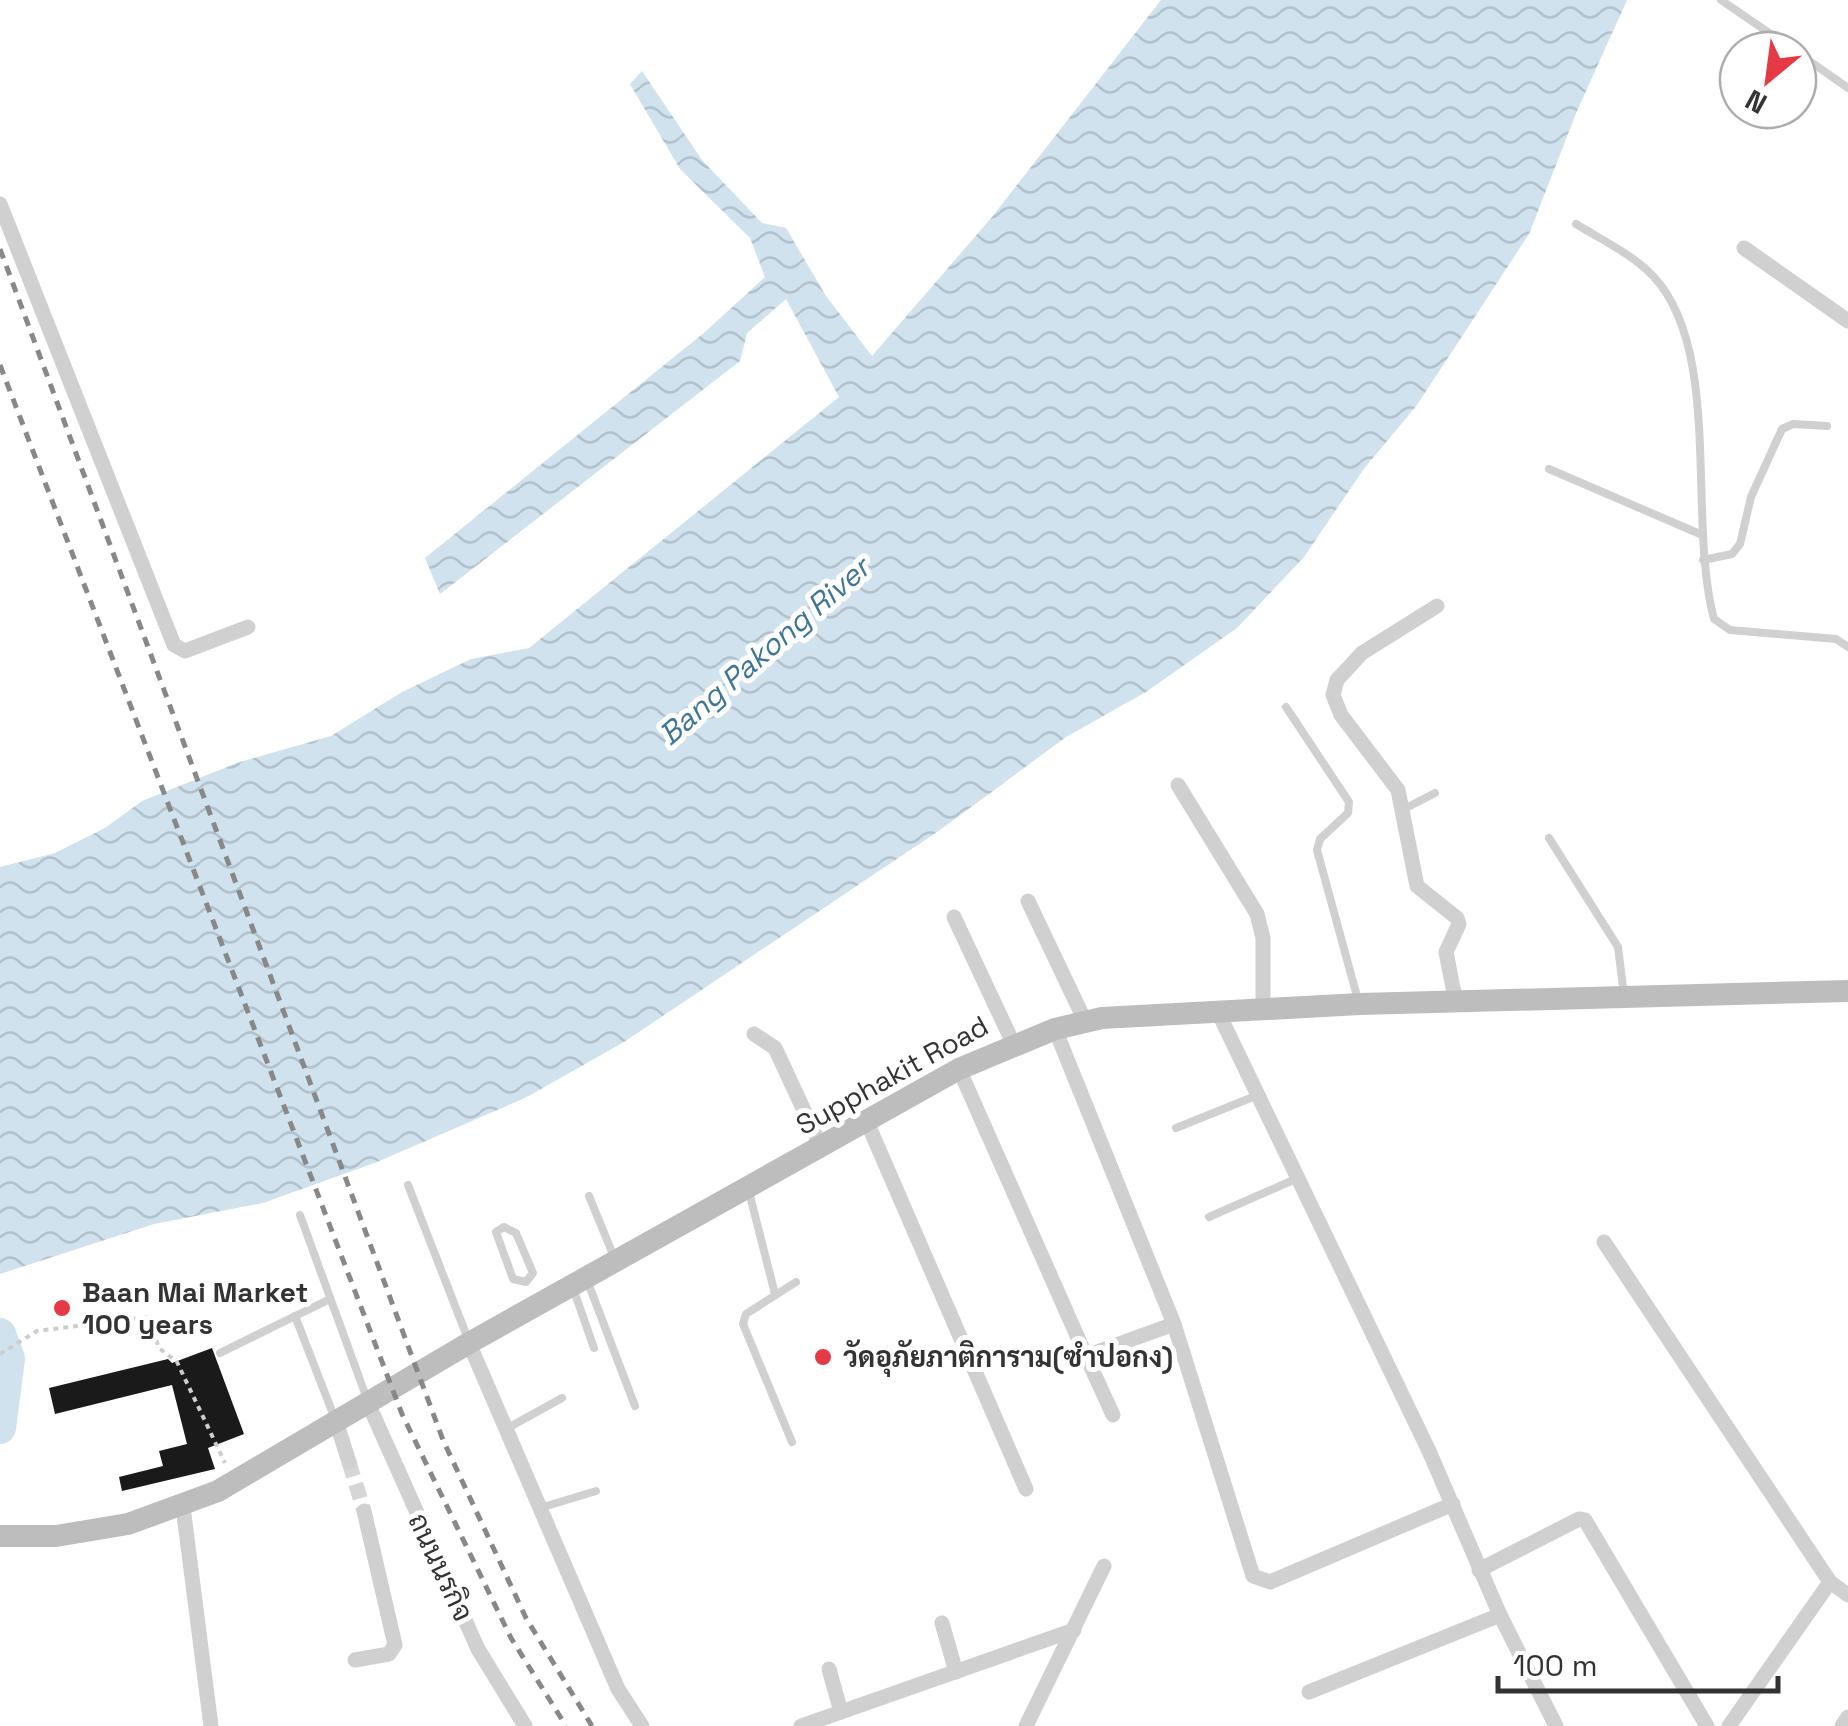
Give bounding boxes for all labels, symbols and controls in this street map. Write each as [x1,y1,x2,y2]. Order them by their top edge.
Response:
north arrow [1718,30,1818,130]
text: N [1739,82,1773,122]
water label: Bang Pakong River [650,547,880,753]
street label: Supphakit Road [790,1007,994,1143]
place label: Baan Mai Market 100 years [82,1274,308,1342]
marker: Baan Mai Market 100 years [51,1297,73,1319]
place label: วัดอุภัยภาติการาม(ซำปอกง) [843,1339,1173,1377]
marker: วัดอุภัยภาติการาม(ซำปอกง) [812,1346,834,1368]
street label: ถนนนรกิจ [400,1507,482,1627]
scale bar [1498,1631,1778,1693]
text: 100 m [1513,1646,1598,1685]

